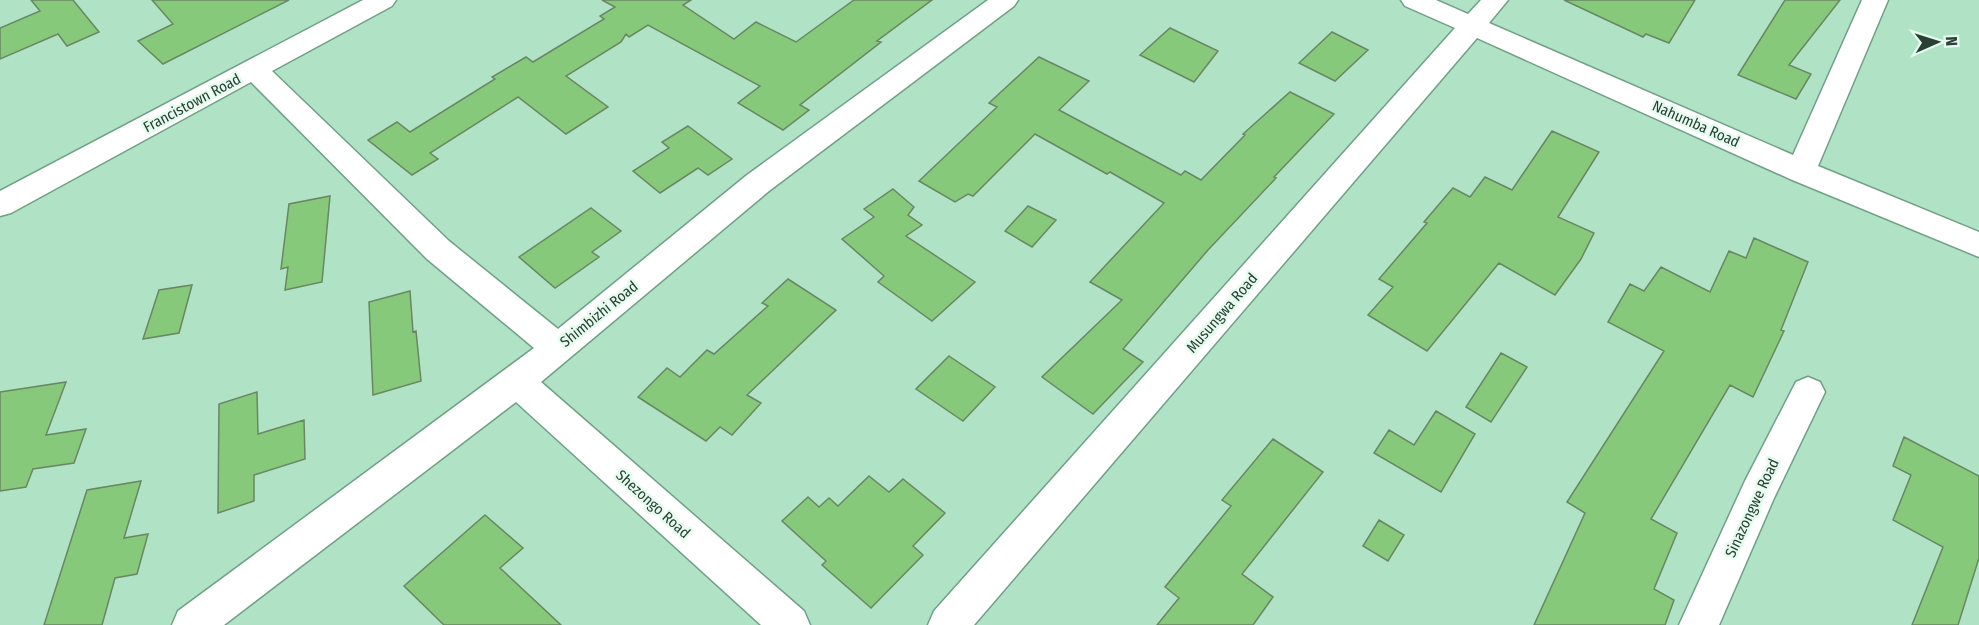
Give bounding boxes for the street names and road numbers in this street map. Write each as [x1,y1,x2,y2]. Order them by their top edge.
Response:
street label: Francistown Road [140,70,244,136]
street label: Nahumba Road [1650,97,1742,151]
street label: Musungwa Road [1183,270,1261,356]
street label: Shimbizhi Road [557,277,641,351]
street label: Sinazongwe Road [1721,456,1783,560]
street label: Shezongo Road [612,466,694,542]

